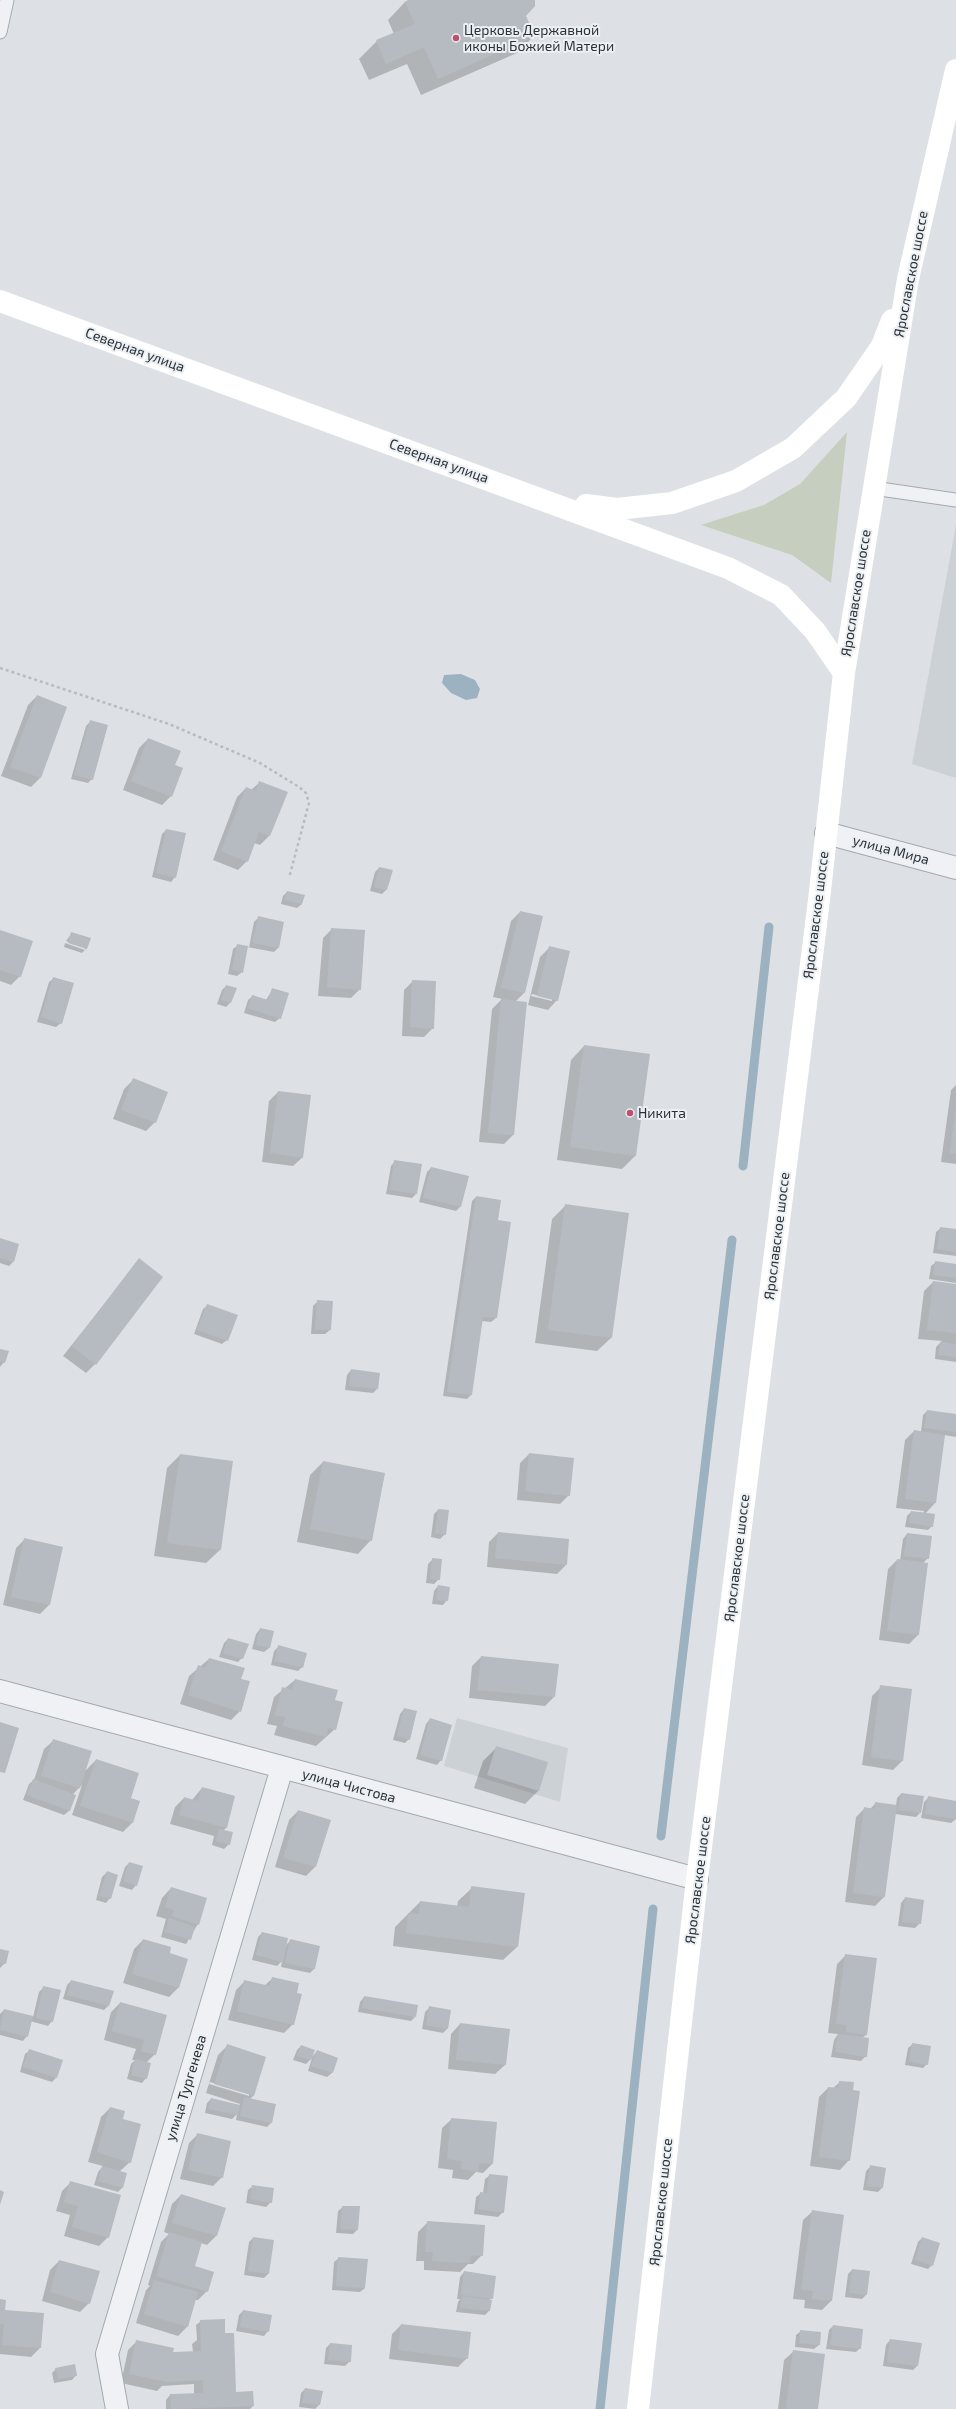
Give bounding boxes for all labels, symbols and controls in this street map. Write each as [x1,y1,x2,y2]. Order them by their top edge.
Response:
place label: Церковь Державной иконы Божией Матери [464,22,614,54]
marker: Церковь Державной иконы Божией Матери [451,33,461,43]
street label: Ярославское шоссе [891,209,931,339]
street label: Северная улица [83,324,187,376]
street label: Северная улица [387,435,491,487]
street label: Ярославское шоссе [838,528,874,658]
street label: улица Мира [851,832,931,868]
street label: Ярославское шоссе [800,850,832,980]
place label: Никита [638,1105,686,1121]
marker: Никита [625,1108,635,1118]
street label: Ярославское шоссе [761,1171,793,1301]
street label: Ярославское шоссе [721,1493,753,1623]
street label: улица Чистова [300,1765,398,1807]
street label: Ярославское шоссе [682,1815,714,1945]
street label: улица Тургенева [162,2033,210,2143]
street label: Ярославское шоссе [646,2137,676,2267]

